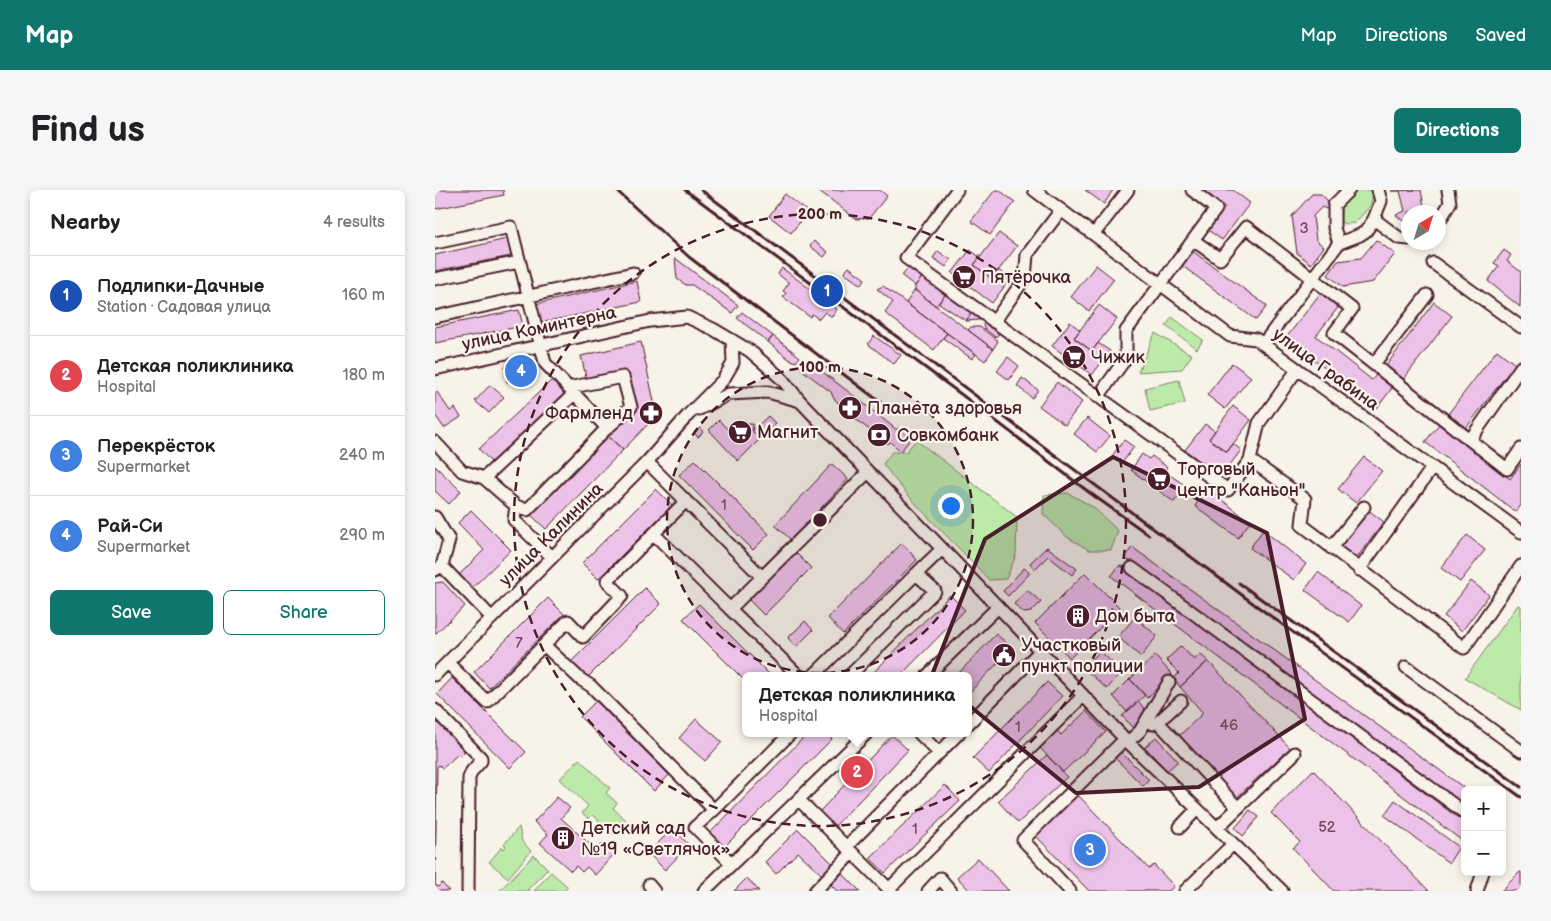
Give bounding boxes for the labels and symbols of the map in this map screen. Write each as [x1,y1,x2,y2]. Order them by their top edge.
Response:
text: 200 m [798,205,842,224]
north arrow [1401,205,1446,250]
house number: 3 [1299,219,1309,238]
supermarket icon: Пятёрочка [951,264,977,290]
place label: Пятёрочка [981,267,1072,288]
pin: 1 [811,272,843,310]
street label: улица Коминтерна [460,302,618,355]
street label: улица Грабина [1269,324,1383,415]
supermarket icon: Чижик [1061,344,1087,370]
place label: Чижик [1091,347,1146,368]
pin: 4 [505,352,537,390]
text: 100 m [799,358,841,377]
pharmacy icon: Планета здоровья [837,395,863,421]
place label: Планета здоровья [867,398,1022,419]
pharmacy icon: Фармленд [638,400,664,426]
place label: Фармленд [545,403,633,424]
supermarket icon: Магнит [727,419,753,445]
place label: Магнит [757,422,819,443]
bank icon: Совкомбанк [866,422,892,448]
place label: Совкомбанк [897,425,999,446]
place label: Торговый центр "Каньон" [1177,459,1306,501]
supermarket icon: Торговый центр "Каньон" [1146,466,1172,492]
street label: улица Калинина [495,478,608,591]
your location [938,493,964,519]
house number: 1 [721,496,727,515]
centre of rings [811,511,829,529]
building icon: Дом быта [1065,603,1091,629]
place label: Дом быта [1095,606,1176,627]
house number: 7 [515,634,523,653]
place label: Участковый пункт полиции [1021,635,1143,677]
public building icon: Участковый пункт полиции [991,642,1017,668]
house number: 46 [1220,716,1238,735]
house number: 1 [1015,718,1021,737]
pin: 2 [841,753,873,791]
place label: Детский сад №19 «Светлячок» [581,818,731,860]
house number: 52 [1318,818,1336,837]
house number: 1 [912,820,918,839]
building icon: Детский сад №19 «Светлячок» [550,825,576,851]
pin: 3 [1074,831,1106,869]

